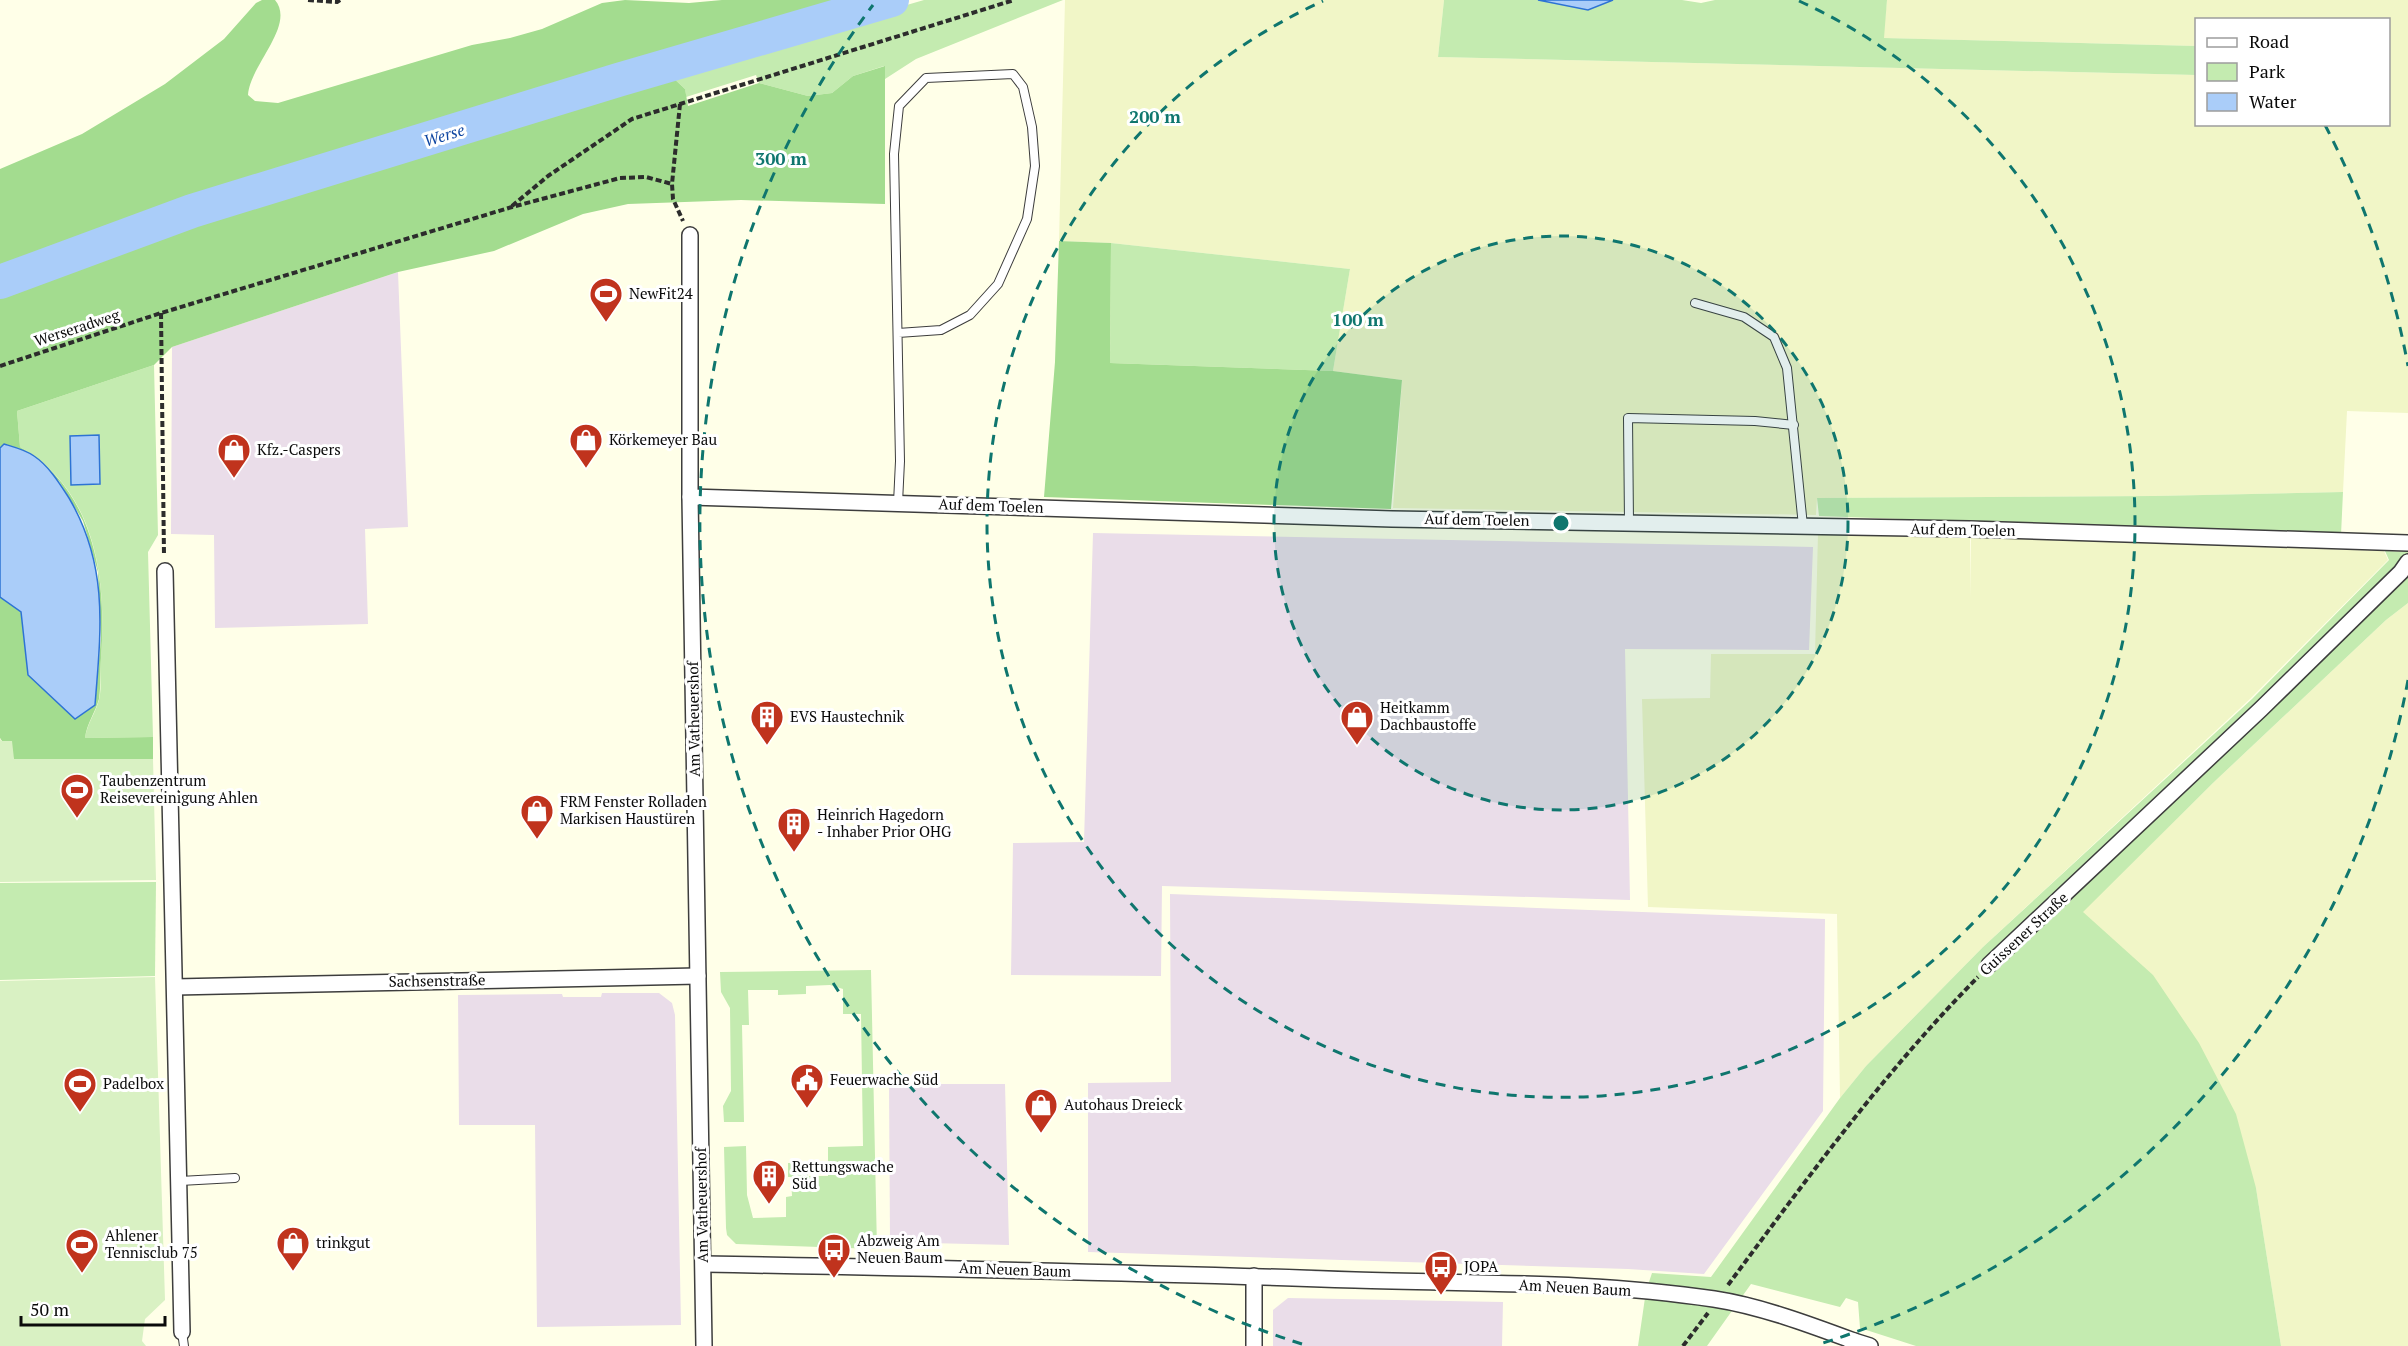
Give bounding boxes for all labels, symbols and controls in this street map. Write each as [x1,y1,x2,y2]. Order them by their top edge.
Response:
legend [2195,18,2390,126]
text: Road [2249,29,2289,53]
text: Park [2249,59,2286,83]
text: Water [2249,89,2296,113]
text: 200 m [1129,104,1181,128]
water label: Werse [421,118,467,152]
text: 300 m [755,146,807,170]
sports icon: NewFit24 [588,276,624,323]
place label: NewFit24 [629,283,693,303]
street label: Werseradweg [32,304,123,350]
text: 100 m [1332,307,1384,331]
shop icon: Körkemeyer Bau [568,422,604,469]
place label: Körkemeyer Bau [609,429,717,449]
shop icon: Kfz.-Caspers [216,432,252,479]
place label: Kfz.-Caspers [257,439,341,459]
street label: Auf dem Toelen [938,493,1044,517]
street label: Auf dem Toelen [1424,508,1530,530]
centre of rings [1551,513,1571,533]
street label: Auf dem Toelen [1910,518,2016,540]
street label: Am Vatheuershof [682,660,704,777]
place label: Heitkamm Dachbaustoffe [1380,697,1476,734]
building icon: EVS Haustechnik [749,699,785,746]
shop icon: Heitkamm Dachbaustoffe [1339,699,1375,746]
place label: EVS Haustechnik [790,706,905,726]
place label: Taubenzentrum Reisevereinigung Ahlen [100,770,258,807]
sports icon: Taubenzentrum Reisevereinigung Ahlen [59,772,95,819]
place label: FRM Fenster Rolladen Markisen Haustüren [560,791,707,828]
shop icon: FRM Fenster Rolladen Markisen Haustüren [519,793,555,840]
place label: Heinrich Hagedorn - Inhaber Prior OHG [817,804,952,841]
building icon: Heinrich Hagedorn - Inhaber Prior OHG [776,806,812,853]
street label: Guissener Straße [1975,887,2072,979]
street label: Sachsenstraße [388,969,486,991]
public building icon: Feuerwache Süd [789,1062,825,1109]
sports icon: Padelbox [62,1066,98,1113]
place label: Feuerwache Süd [830,1069,938,1089]
place label: Padelbox [103,1073,164,1093]
shop icon: Autohaus Dreieck [1023,1087,1059,1134]
place label: Autohaus Dreieck [1064,1094,1183,1114]
street label: Am Vatheuershof [690,1146,712,1263]
place label: Rettungswache Süd [792,1156,894,1193]
building icon: Rettungswache Süd [751,1158,787,1205]
place label: Ahlener Tennisclub 75 [105,1225,198,1262]
shop icon: trinkgut [275,1225,311,1272]
sports icon: Ahlener Tennisclub 75 [64,1227,100,1274]
place label: Abzweig Am Neuen Baum [857,1230,943,1267]
place label: trinkgut [316,1232,371,1252]
bus stop icon: Abzweig Am Neuen Baum [816,1232,852,1279]
bus stop icon: JOPA [1423,1249,1459,1296]
place label: JOPA [1464,1256,1499,1276]
street label: Am Neuen Baum [959,1257,1072,1281]
street label: Am Neuen Baum [1518,1274,1632,1300]
scale bar [21,1289,165,1327]
text: 50 m [30,1297,70,1321]

